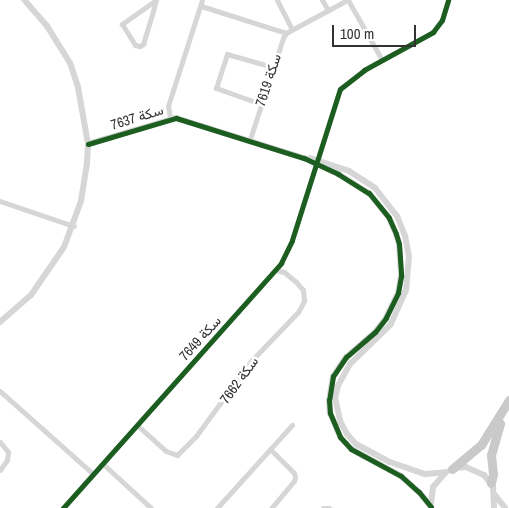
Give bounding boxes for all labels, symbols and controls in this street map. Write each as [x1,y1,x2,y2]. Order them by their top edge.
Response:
scale bar [334,15,418,47]
text: 100 m [340,23,374,44]
street label: سكة 7619 [252,52,284,108]
street label: سكة 7637 [109,101,165,133]
street label: سكة 7649 [176,312,224,364]
street label: سكة 7662 [216,353,262,407]

